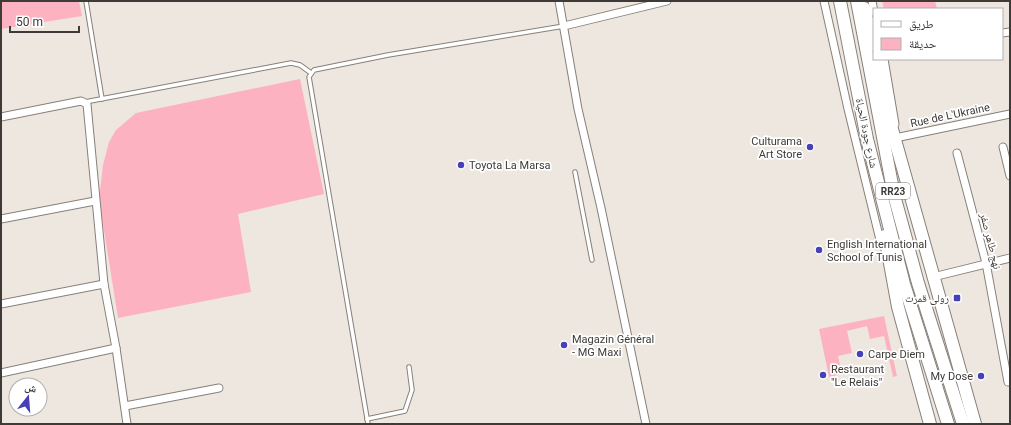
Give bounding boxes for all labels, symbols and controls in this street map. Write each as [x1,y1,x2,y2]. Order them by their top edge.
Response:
scale bar [10,8,79,34]
legend [873,8,1003,60]
text: 50 m [16,15,43,29]
text: طريق [909,17,934,31]
text: حديقة [909,37,937,51]
street label: شارع جودة الحياة [853,97,880,169]
street label: Rue de L'Ukraine [909,101,991,130]
place label: Culturama Art Store [751,135,802,161]
marker: Culturama Art Store [805,142,815,152]
place label: Toyota La Marsa [469,159,551,172]
marker: Toyota La Marsa [456,160,466,170]
road number: RR23 [876,183,910,199]
street label: نهج طاهر صفر [977,211,1004,271]
place label: English International School of Tunis [827,238,927,264]
marker: English International School of Tunis [814,245,824,255]
place label: رولى قمرت [905,292,949,305]
marker: رولى قمرت [952,293,962,303]
place label: Magazin Général - MG Maxi [572,333,654,359]
marker: Magazin Général - MG Maxi [559,340,569,350]
place label: Carpe Diem [868,348,925,361]
marker: Carpe Diem [855,349,865,359]
place label: Restaurant "Le Relais" [831,363,885,389]
marker: Restaurant "Le Relais" [818,370,828,380]
place label: My Dose [930,370,973,383]
marker: My Dose [976,371,986,381]
north arrow [8,377,48,417]
text: ش [23,380,39,397]

